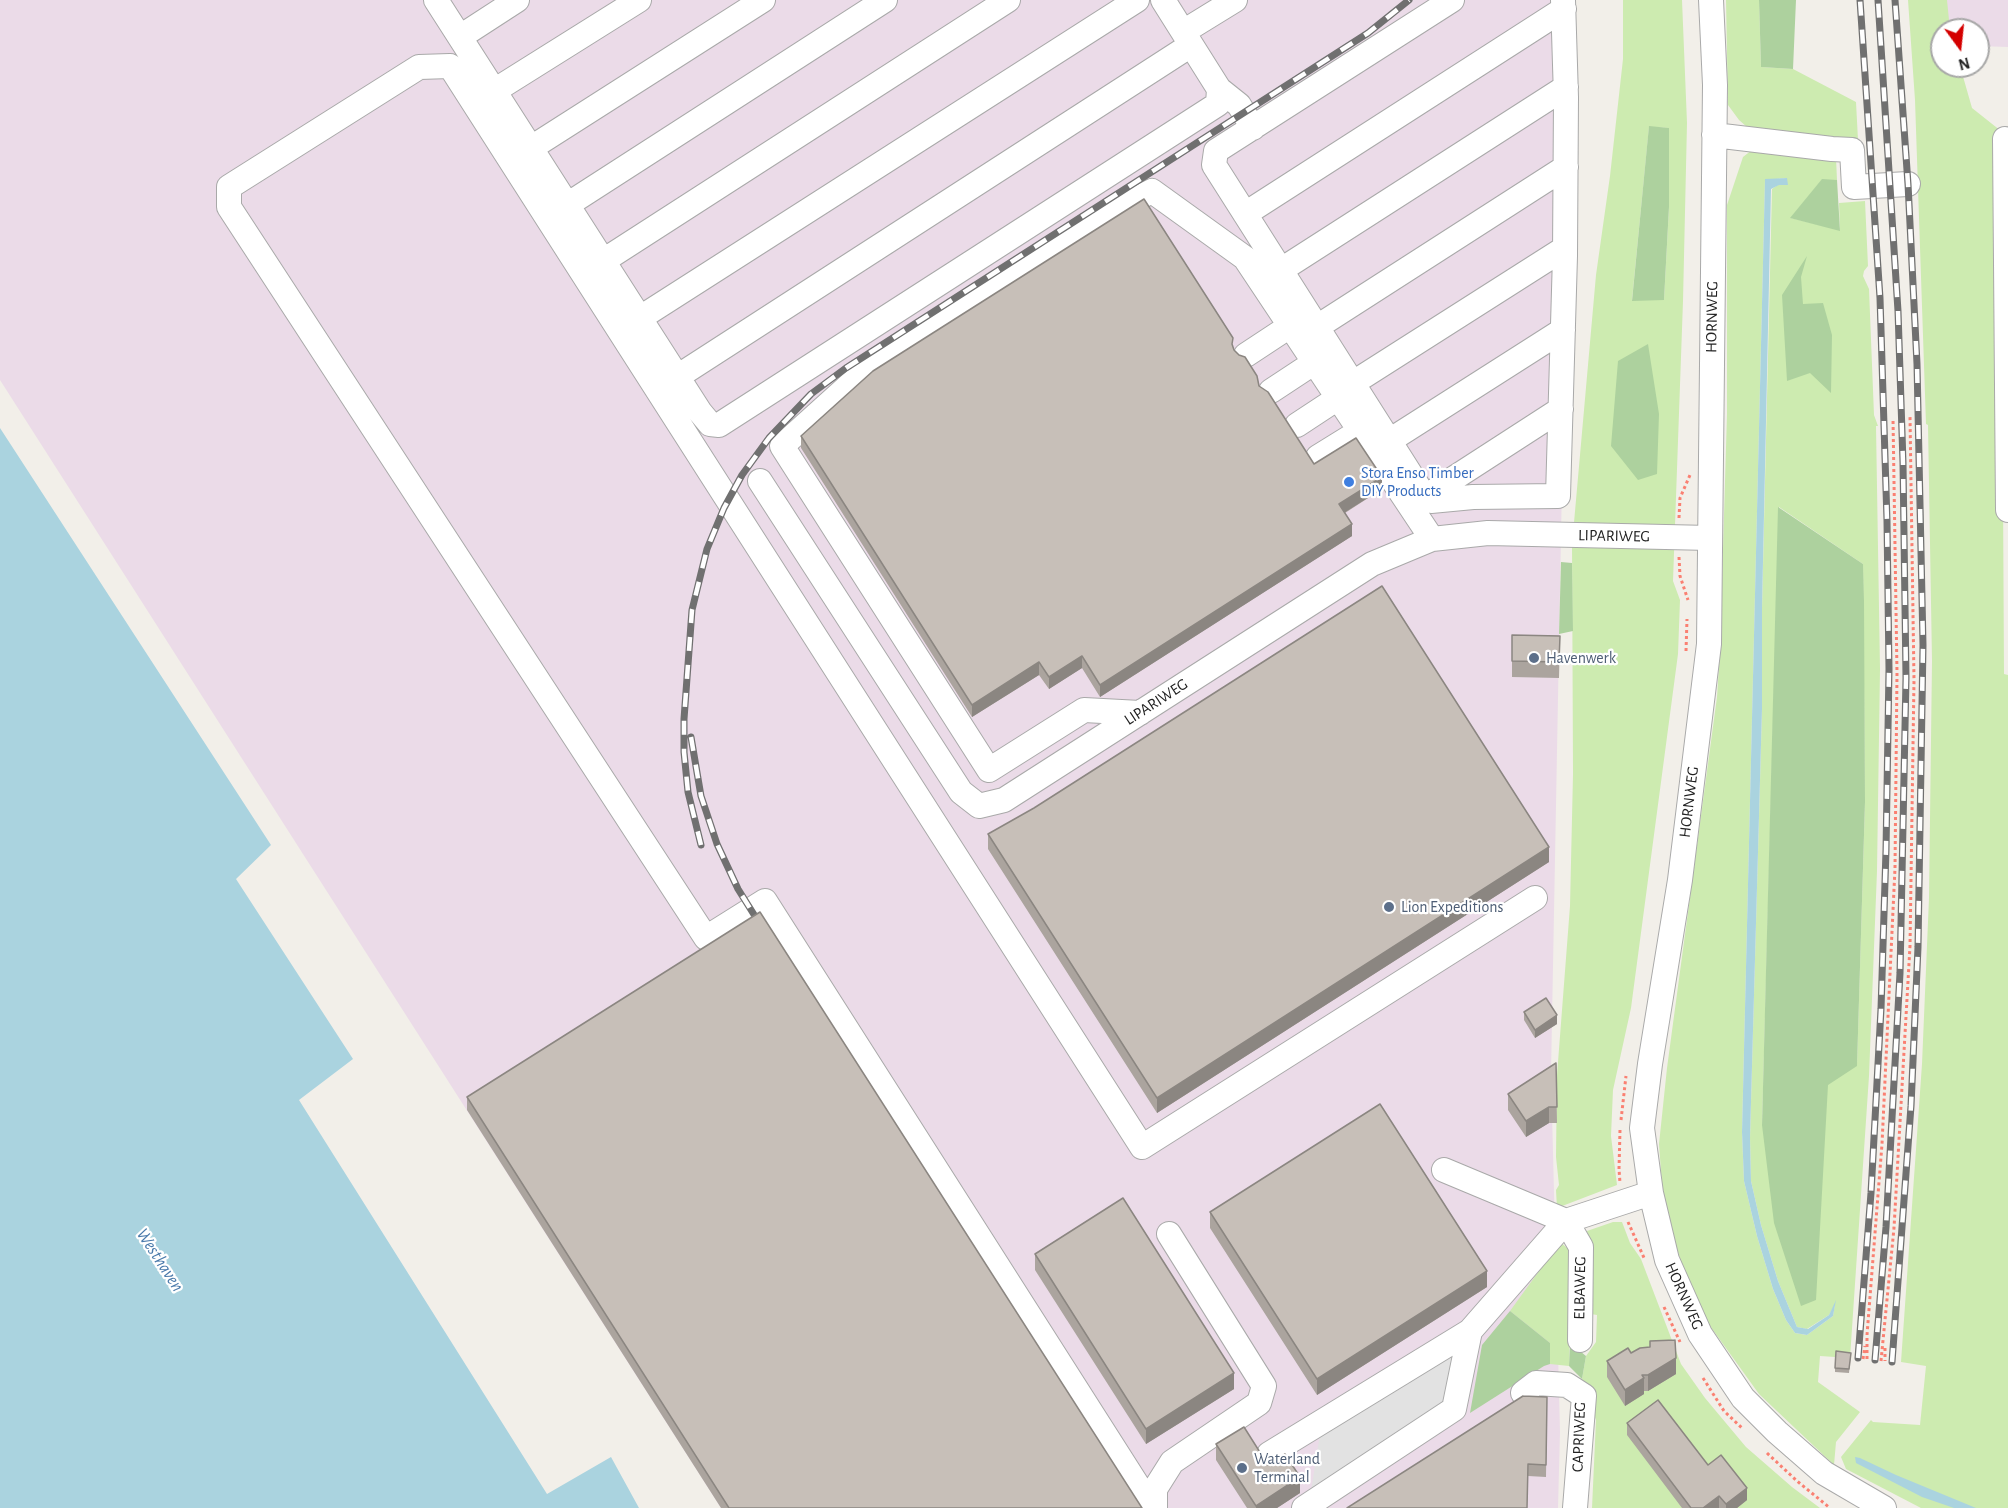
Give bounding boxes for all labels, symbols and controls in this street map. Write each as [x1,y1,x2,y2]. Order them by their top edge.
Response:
north arrow [1930,18,1990,78]
text: N [1957,54,1972,73]
street label: HORNWEG [1702,281,1722,353]
place label: Stora Enso Timber DIY Products [1361,463,1474,501]
marker: Stora Enso Timber DIY Products [1342,475,1356,489]
street label: LIPARIWEG [1578,526,1650,546]
place label: Havenwerk [1546,648,1616,668]
marker: Havenwerk [1527,651,1541,665]
street label: LIPARIWEG [1121,674,1191,730]
street label: HORNWEG [1675,765,1703,839]
place label: Lion Expeditions [1401,897,1503,917]
marker: Lion Expeditions [1382,900,1396,914]
water label: Westhaven [132,1224,188,1296]
street label: ELBAWEG [1570,1256,1590,1320]
street label: HORNWEG [1661,1259,1707,1333]
street label: CAPRIWEG [1568,1402,1590,1472]
place label: Waterland Terminal [1254,1449,1320,1487]
marker: Waterland Terminal [1235,1461,1249,1475]

